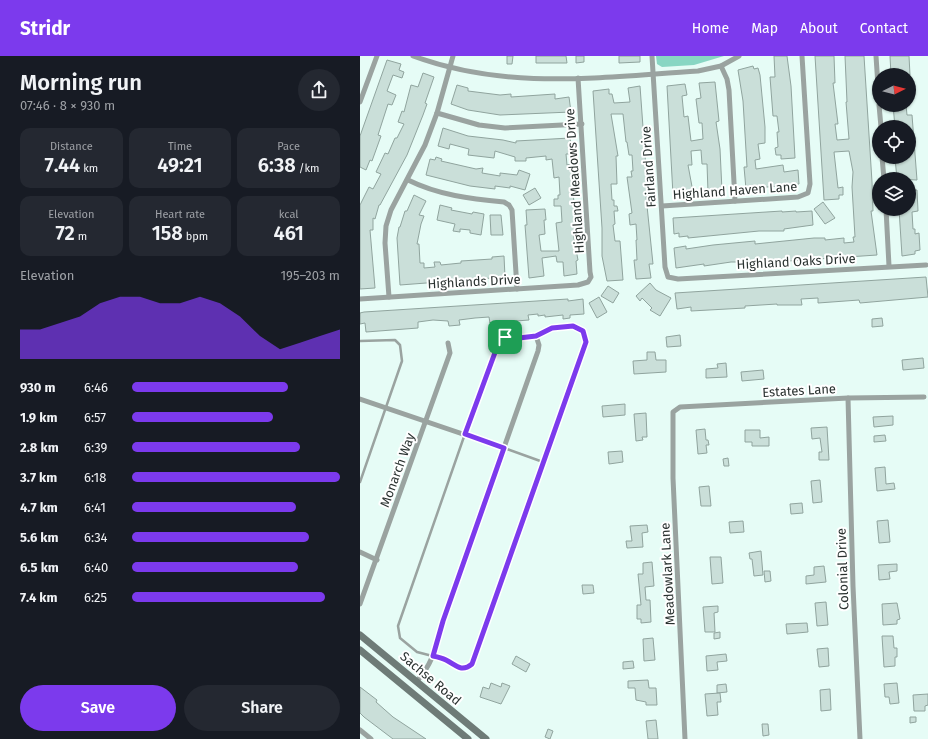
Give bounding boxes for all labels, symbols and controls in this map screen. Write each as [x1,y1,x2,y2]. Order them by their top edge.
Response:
text: Stridr [20,17,70,40]
text: Home [692,20,729,37]
text: Map [751,20,778,37]
text: About [800,20,838,37]
text: Contact [860,20,908,37]
north arrow [872,68,916,112]
map controls [872,68,916,216]
text: Morning run [20,69,142,96]
button: share [298,69,340,111]
text: 07:46 · 8 × 930 m [20,98,115,113]
street label: Highland Meadows Drive [562,108,587,254]
button: locate [872,120,916,164]
street label: Fairland Drive [638,126,659,208]
text: Distance [50,140,93,153]
text: Time [168,140,192,153]
text: Pace [277,140,300,153]
text: 7.44 [44,153,80,177]
text: 49:21 [157,153,203,177]
text: 6:38 [258,153,296,177]
text: km [80,162,98,175]
text: /km [296,162,320,175]
button: layers [872,172,916,216]
street label: Highland Haven Lane [672,179,798,202]
text: Elevation [48,208,94,221]
text: Heart rate [155,208,205,221]
text: kcal [279,208,299,221]
text: 72 [56,221,75,245]
text: 158 [152,221,183,245]
text: 461 [274,221,304,245]
text: m [75,230,87,243]
text: bpm [183,230,208,243]
street label: Highland Oaks Drive [736,251,856,272]
text: Elevation [20,268,74,283]
text: 195–203 m [280,268,340,283]
street label: Highlands Drive [427,272,521,291]
pin [488,320,522,354]
icon: arrive [494,326,516,348]
text: 930 m [20,380,55,395]
text: 6:46 [84,380,108,395]
street label: Estates Lane [762,381,836,400]
text: 1.9 km [20,410,57,425]
text: 6:57 [84,410,106,425]
street label: Monarch Way [377,430,418,509]
text: 2.8 km [20,440,59,455]
text: 6:39 [84,440,107,455]
text: 3.7 km [20,470,57,485]
text: 6:18 [84,470,106,485]
text: 4.7 km [20,500,58,515]
text: 6:41 [84,500,106,515]
street label: Meadowlark Lane [657,522,678,626]
street label: Colonial Drive [834,528,851,610]
text: 5.6 km [20,530,59,545]
text: 6:34 [84,530,108,545]
text: 6.5 km [20,560,59,575]
text: 6:40 [84,560,108,575]
text: 7.4 km [20,590,58,605]
text: 6:25 [84,590,107,605]
street label: Sachse Road [397,649,464,708]
button: Save [20,685,176,731]
button: Share [184,685,340,731]

